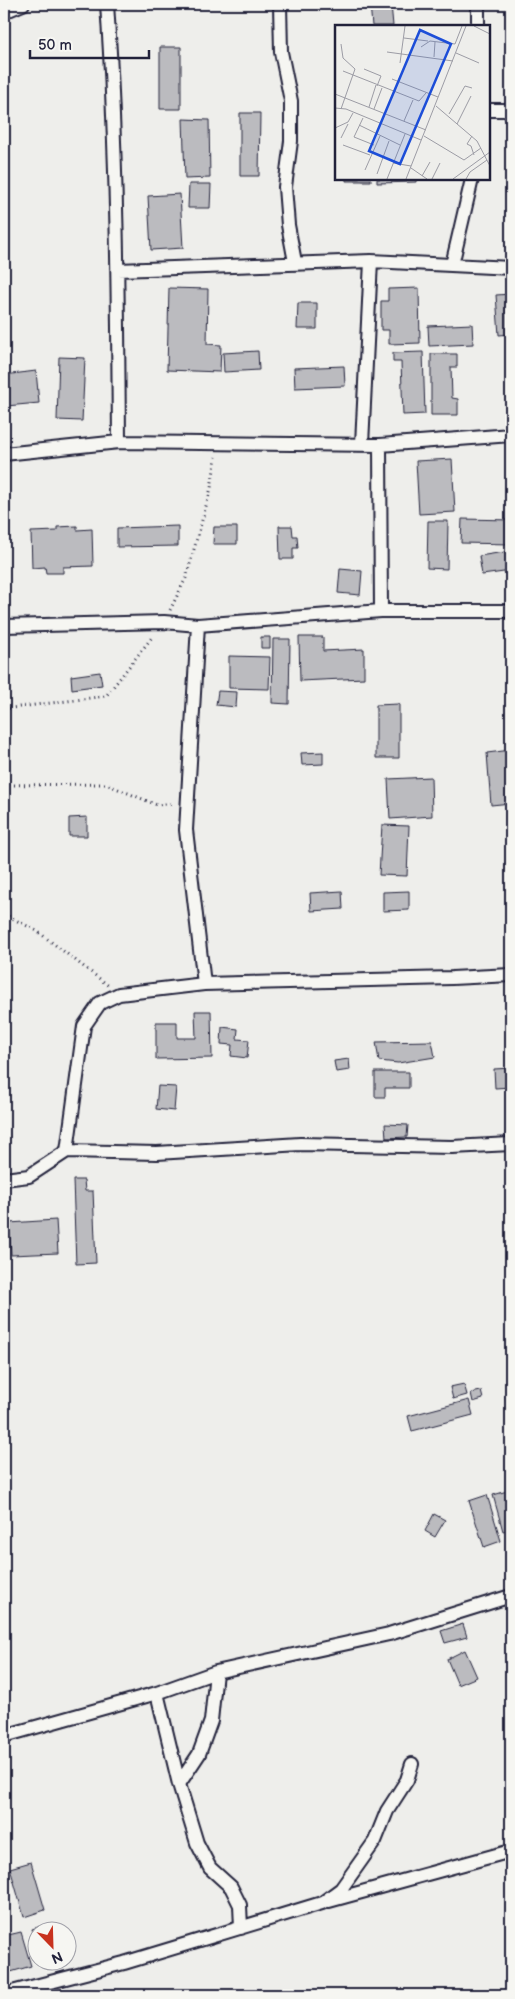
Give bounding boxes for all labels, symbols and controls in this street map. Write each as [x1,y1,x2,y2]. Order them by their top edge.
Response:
inset map [335,25,490,180]
scale bar [30,28,149,60]
text: 50 m [38,36,72,55]
north arrow [28,1922,78,1972]
text: N [49,1948,65,1967]

